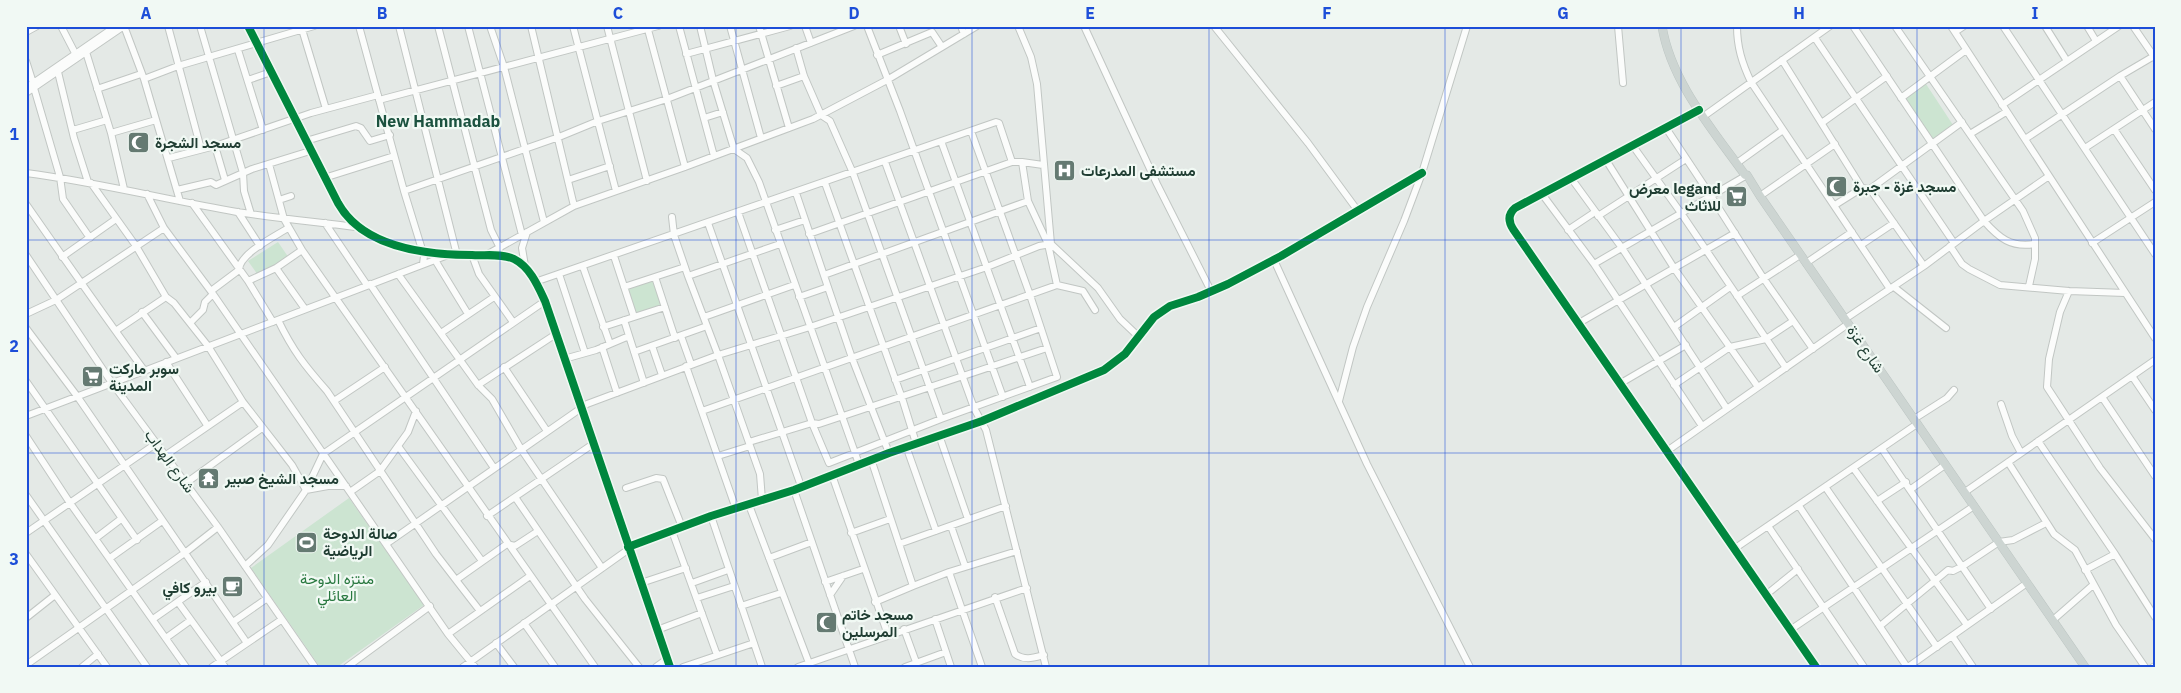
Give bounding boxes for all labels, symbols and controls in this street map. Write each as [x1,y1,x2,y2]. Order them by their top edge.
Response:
text: A [141,3,152,23]
text: B [377,3,388,23]
text: C [613,3,623,23]
text: D [848,3,860,23]
text: E [1085,3,1095,23]
text: F [1322,3,1332,23]
text: G [1557,3,1569,23]
text: H [1793,3,1805,23]
text: I [2032,3,2039,23]
district label: New Hammadab [376,111,501,131]
text: 1 [9,124,19,144]
mosque icon: مسجد الشجرة [127,130,151,154]
place label: مسجد الشجرة [155,133,241,152]
hospital icon: مستشفى المدرعات [1053,158,1077,182]
place label: مستشفى المدرعات [1081,161,1196,180]
mosque icon: مسجد غزة - جبرة [1825,174,1849,198]
place label: مسجد غزة - جبرة [1853,177,1956,196]
place label: معرض legand للاثاث [1629,179,1721,215]
supermarket icon: معرض legand للاثاث [1725,185,1749,209]
street label: شارع غزة [1842,322,1889,378]
text: 2 [9,336,19,356]
place label: سوبر ماركت المدينة [109,359,179,395]
supermarket icon: سوبر ماركت المدينة [81,365,105,389]
street label: شارع الهداب [139,426,199,498]
temple icon: مسجد الشيخ صبير [197,466,221,490]
place label: مسجد الشيخ صبير [224,469,339,489]
place label: صالة الدوحة الرياضية [323,524,398,560]
sports icon: صالة الدوحة الرياضية [295,530,319,554]
text: 3 [9,549,19,569]
park label: منتزه الدوحة العائلي [300,569,374,609]
cafe icon: بيرو كافي [221,575,245,599]
place label: بيرو كافي [162,578,217,601]
place label: مسجد خاتم المرسلين [842,605,913,641]
mosque icon: مسجد خاتم المرسلين [814,611,838,635]

